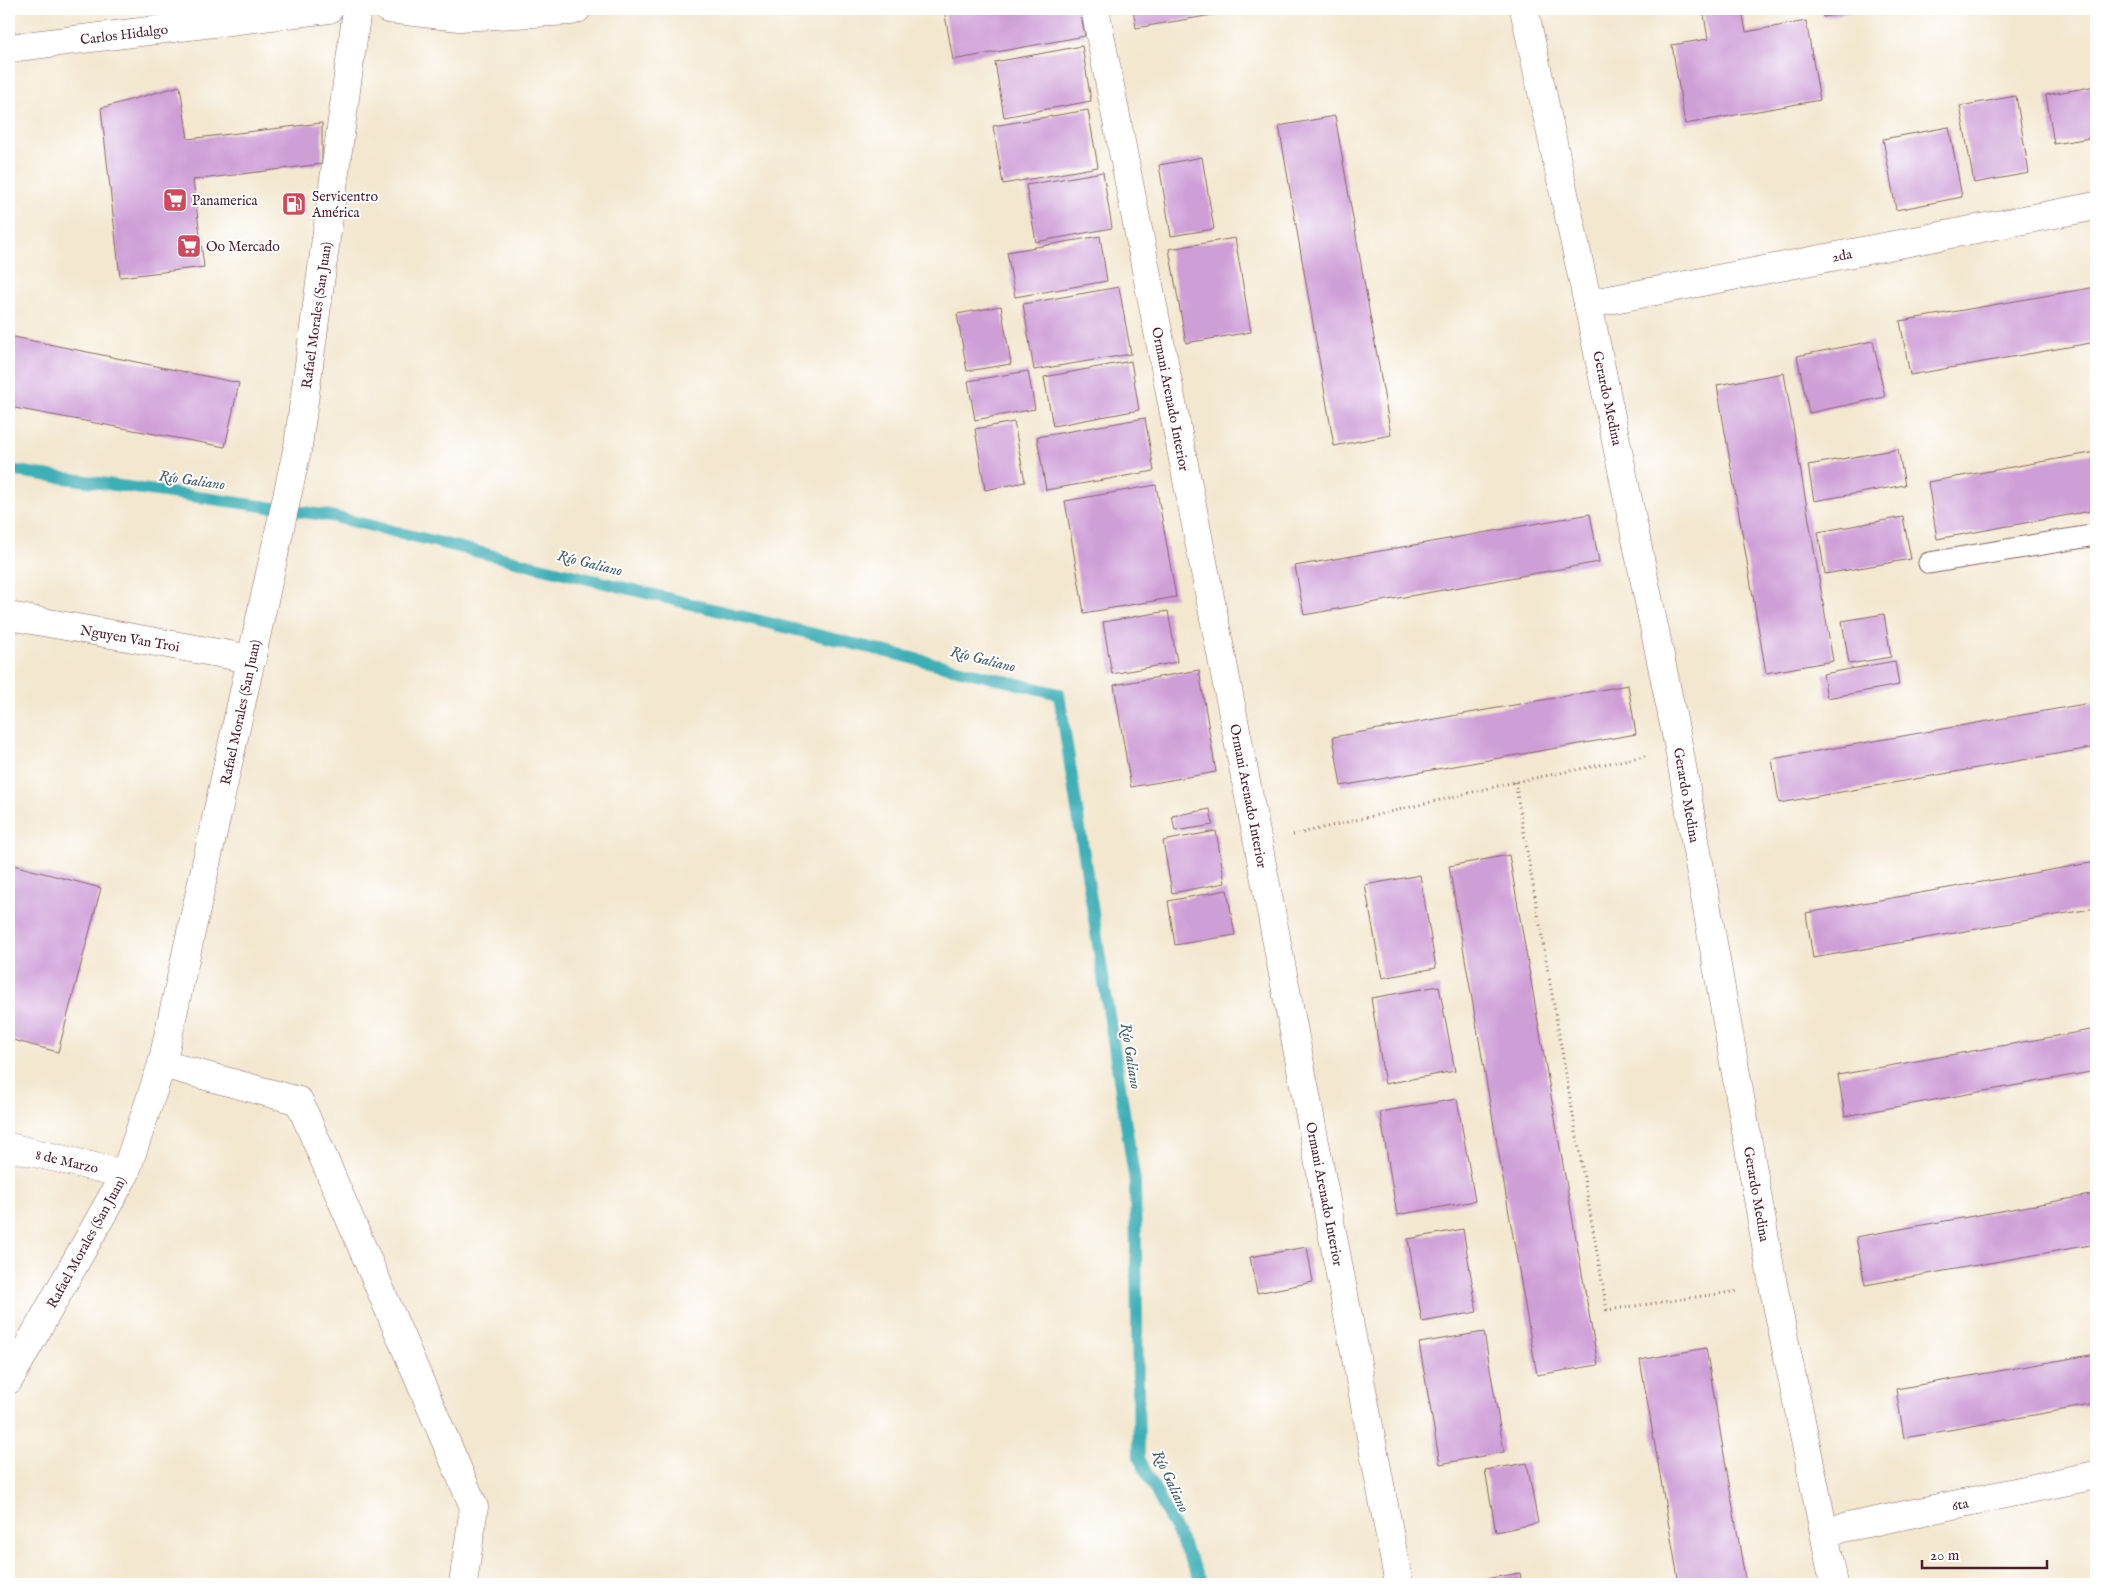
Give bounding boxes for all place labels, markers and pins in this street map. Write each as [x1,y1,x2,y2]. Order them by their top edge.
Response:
supermarket icon: Panamerica [162,187,188,213]
place label: Servicentro América [311,188,378,222]
fuel station icon: Servicentro América [281,191,307,217]
place label: Panamerica [192,192,259,210]
supermarket icon: Oo Mercado [176,233,202,259]
place label: Oo Mercado [206,238,280,256]

